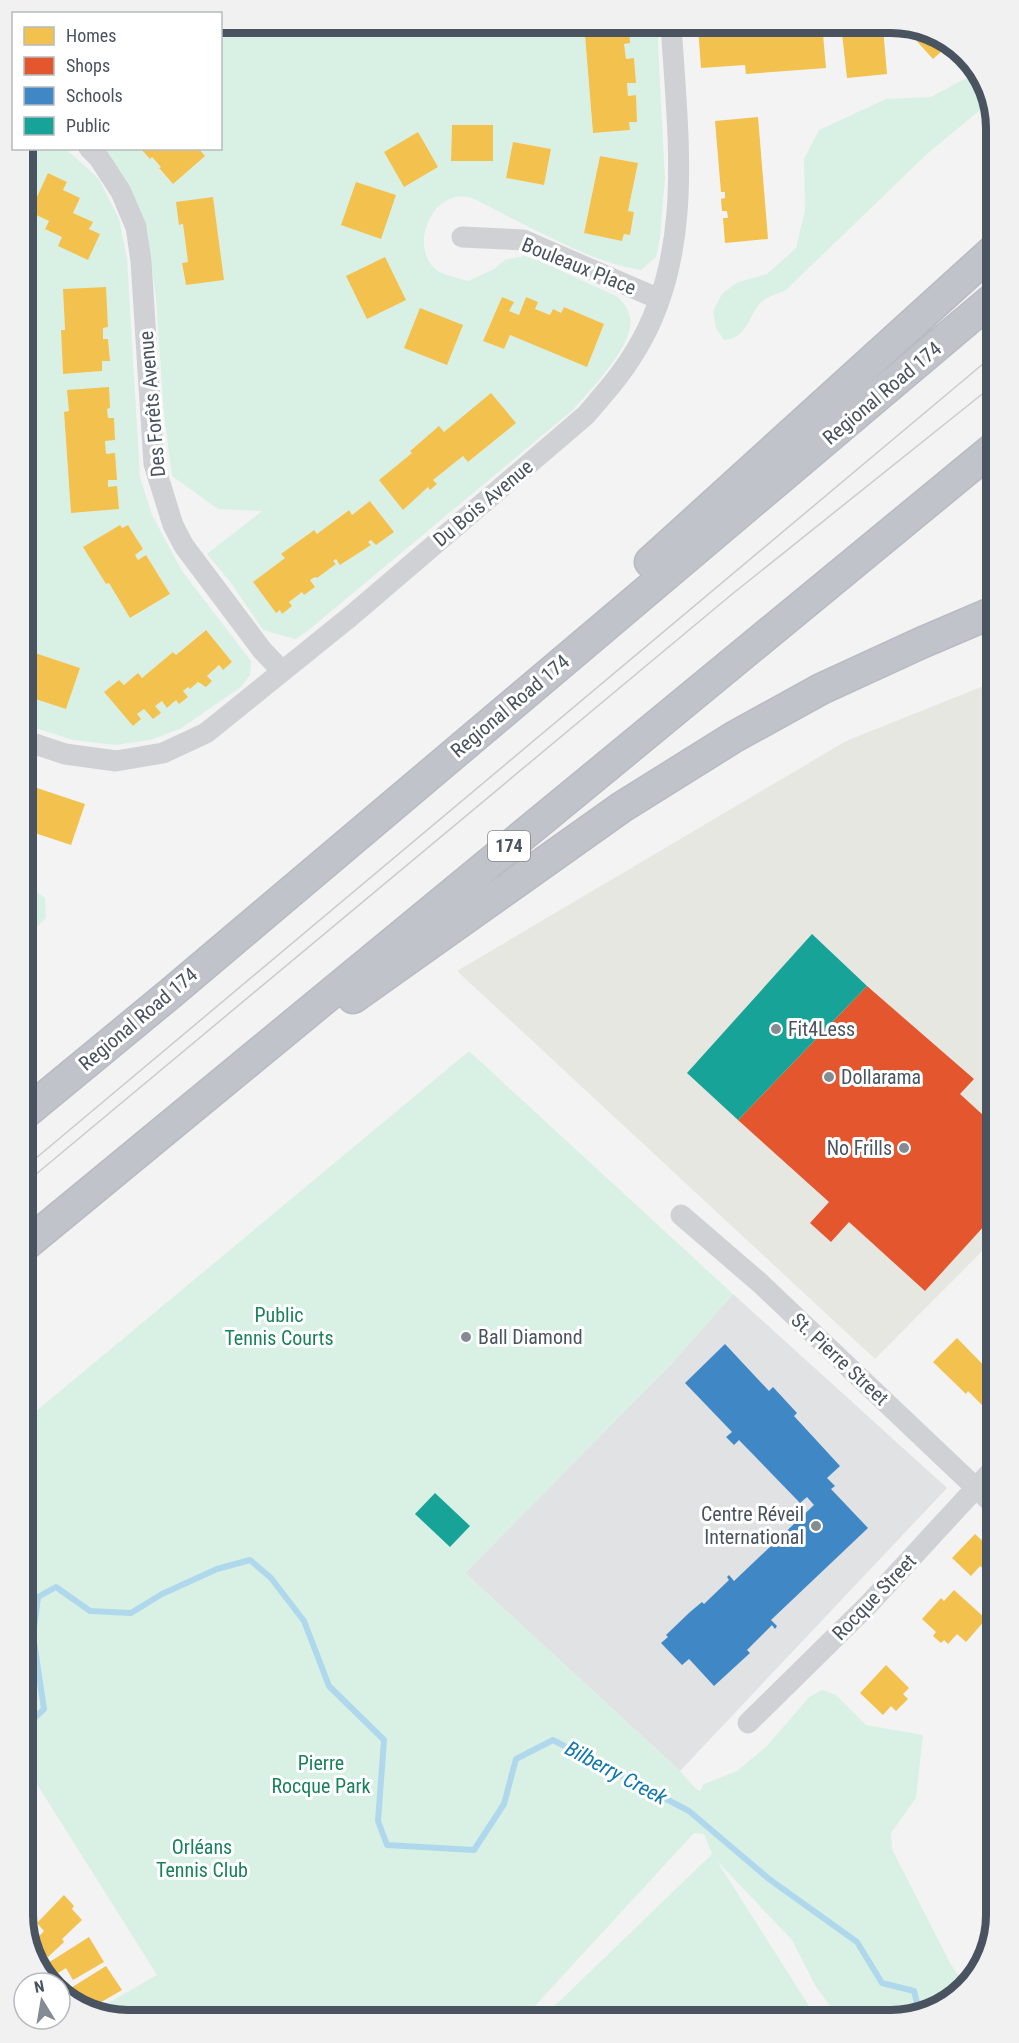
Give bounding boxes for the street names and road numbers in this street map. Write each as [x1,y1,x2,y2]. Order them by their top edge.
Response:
street label: Bouleaux Place [518,232,640,300]
street label: Des Forêts Avenue [134,330,170,478]
street label: Regional Road 174 [818,336,946,450]
street label: Du Bois Avenue [428,454,538,552]
street label: Regional Road 174 [446,649,574,763]
road number: 174 [488,831,530,861]
street label: Regional Road 174 [74,962,202,1076]
street label: St. Pierre Street [786,1308,894,1410]
street label: Rocque Street [827,1549,921,1645]

